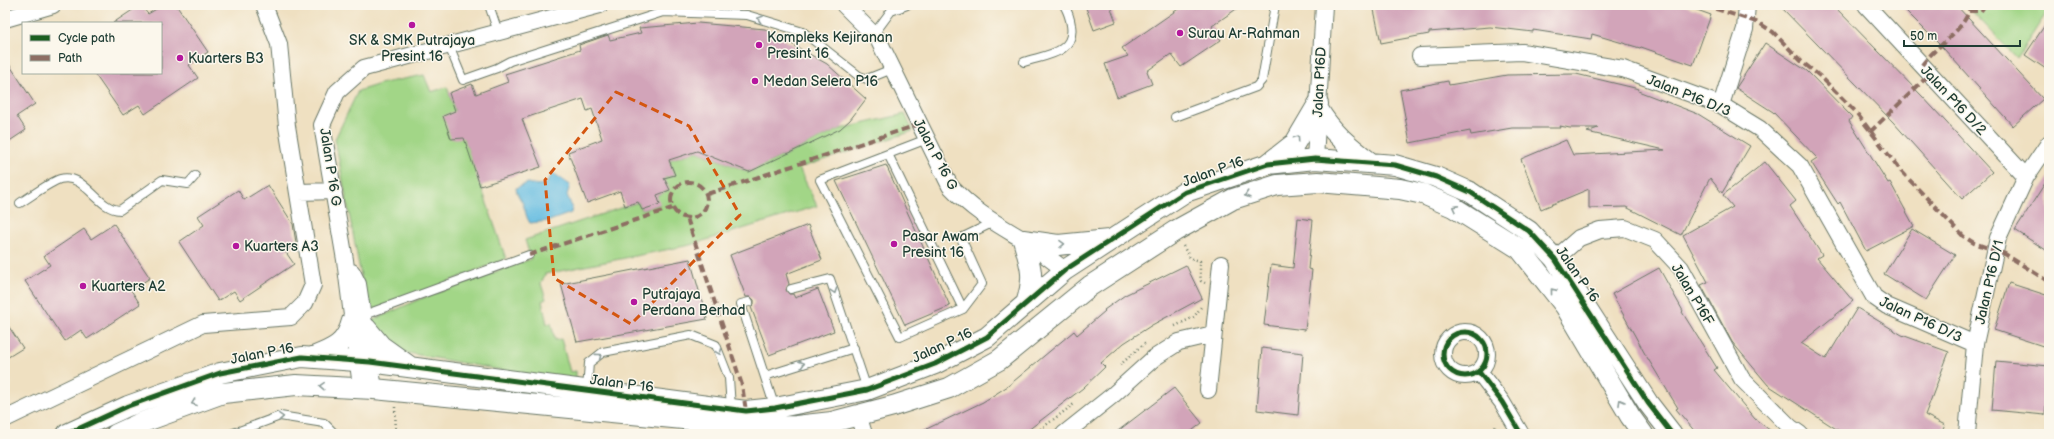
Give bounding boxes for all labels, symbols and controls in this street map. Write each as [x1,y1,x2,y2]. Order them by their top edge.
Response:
one-way arrow [757,15,764,24]
marker: SK & SMK Putrajaya Presint 16 [407,20,417,30]
legend [22,22,162,74]
scale bar [1904,22,2020,48]
place label: Surau Ar-Rahman [1188,25,1300,42]
marker: Surau Ar-Rahman [1175,28,1185,38]
place label: Kompleks Kejiranan Presint 16 [767,29,893,62]
text: 50 m [1910,29,1937,44]
text: Cycle path [58,31,115,46]
place label: SK & SMK Putrajaya Presint 16 [349,32,475,65]
marker: Kompleks Kejiranan Presint 16 [754,40,764,50]
street label: Jalan P16D [1309,46,1330,118]
place label: Kuarters B3 [188,50,264,67]
text: Path [58,51,83,66]
marker: Kuarters B3 [175,53,185,63]
street label: Jalan P16 D/2 [1917,62,1991,139]
street label: Jalan P16 D/3 [1644,71,1733,120]
place label: Medan Selera P16 [763,73,879,90]
marker: Medan Selera P16 [750,76,760,86]
street label: Jalan P 16 G [910,116,962,193]
street label: Jalan P 16 G [316,127,345,208]
one-way arrow [1292,135,1300,142]
street label: Jalan P 16 [1180,152,1247,190]
one-way arrow [1244,190,1251,198]
one-way arrow [1452,206,1459,213]
place label: Pasar Awam Presint 16 [902,228,979,261]
place label: Kuarters A3 [244,238,319,255]
street label: Jalan P16 D/1 [1972,238,2007,326]
marker: Pasar Awam Presint 16 [889,239,899,249]
one-way arrow [1059,240,1065,248]
marker: Kuarters A3 [231,241,241,251]
street label: Jalan P 16 [1552,243,1603,306]
street label: Jalan P16F [1668,260,1718,329]
place label: Kuarters A2 [91,278,166,295]
marker: Kuarters A2 [78,281,88,291]
place label: Putrajaya Perdana Berhad [642,286,746,319]
one-way arrow [830,287,838,294]
one-way arrow [1551,288,1558,296]
street label: Jalan P16 D/3 [1877,293,1965,346]
marker: Putrajaya Perdana Berhad [629,297,639,307]
street label: Jalan P 16 [910,324,975,367]
street label: Jalan P 16 [229,339,296,368]
one-way arrow [714,349,722,356]
one-way arrow [594,354,601,361]
one-way arrow [798,360,805,369]
street label: Jalan P 16 [589,371,655,396]
one-way arrow [319,381,325,390]
one-way arrow [191,398,198,407]
one-way arrow [1619,398,1626,406]
one-way arrow [277,413,284,422]

